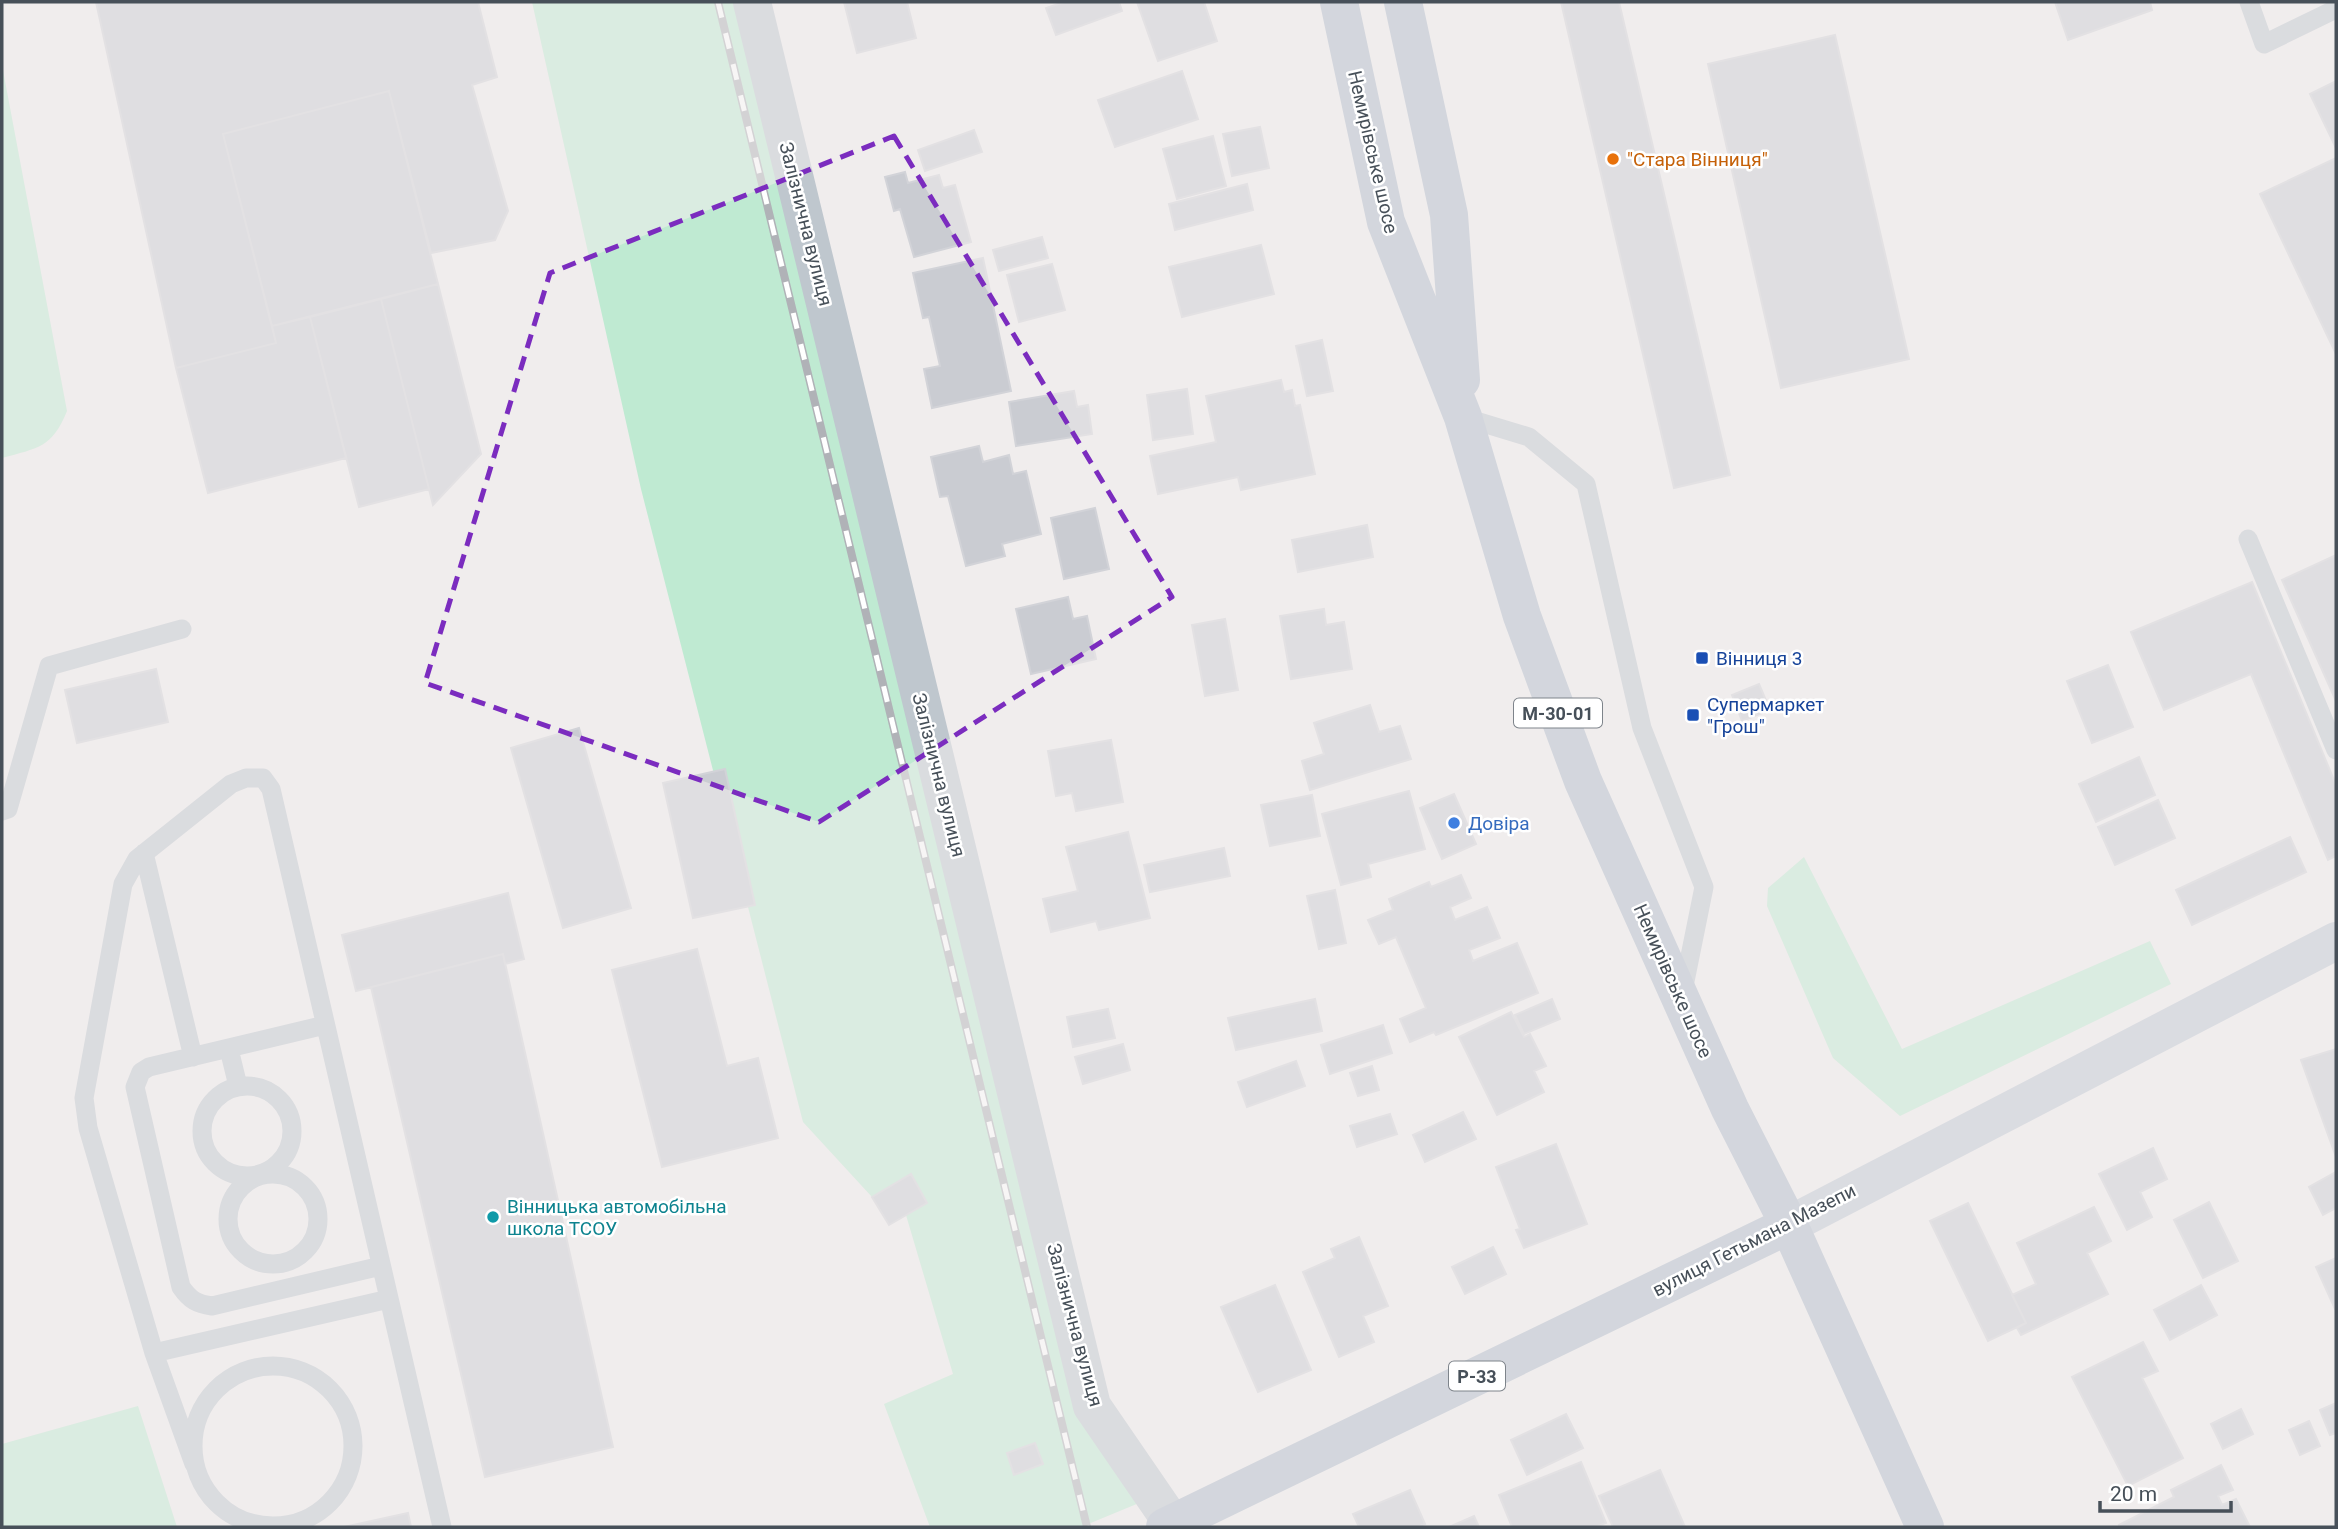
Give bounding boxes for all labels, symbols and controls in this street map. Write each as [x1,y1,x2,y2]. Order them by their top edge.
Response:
street label: Немирівське шосе [1343,68,1403,236]
street label: Залізнична вулиця [774,140,838,308]
place label: "Стара Вінниця" [1627,148,1768,171]
marker: "Стара Вінниця" [1605,151,1621,167]
place label: Вінниця 3 [1716,647,1803,670]
marker: Вінниця 3 [1694,650,1710,666]
street label: Залізнична вулиця [907,691,971,859]
place label: Супермаркет "Грош" [1707,693,1824,738]
road number: М-30-01 [1514,698,1602,728]
marker: Супермаркет "Грош" [1685,707,1701,723]
place label: Довіра [1468,812,1530,835]
marker: Довіра [1446,815,1462,831]
street label: Немирівське шосе [1629,900,1717,1062]
street label: вулиця Гетьмана Мазепи [1648,1179,1860,1301]
place label: Вінницька автомобільна школа ТСОУ [507,1195,727,1240]
marker: Вінницька автомобільна школа ТСОУ [485,1209,501,1225]
street label: Залізнична вулиця [1042,1241,1108,1409]
road number: Р-33 [1449,1362,1505,1391]
scale bar [2100,1470,2231,1514]
text: 20 m [2110,1482,2157,1506]

